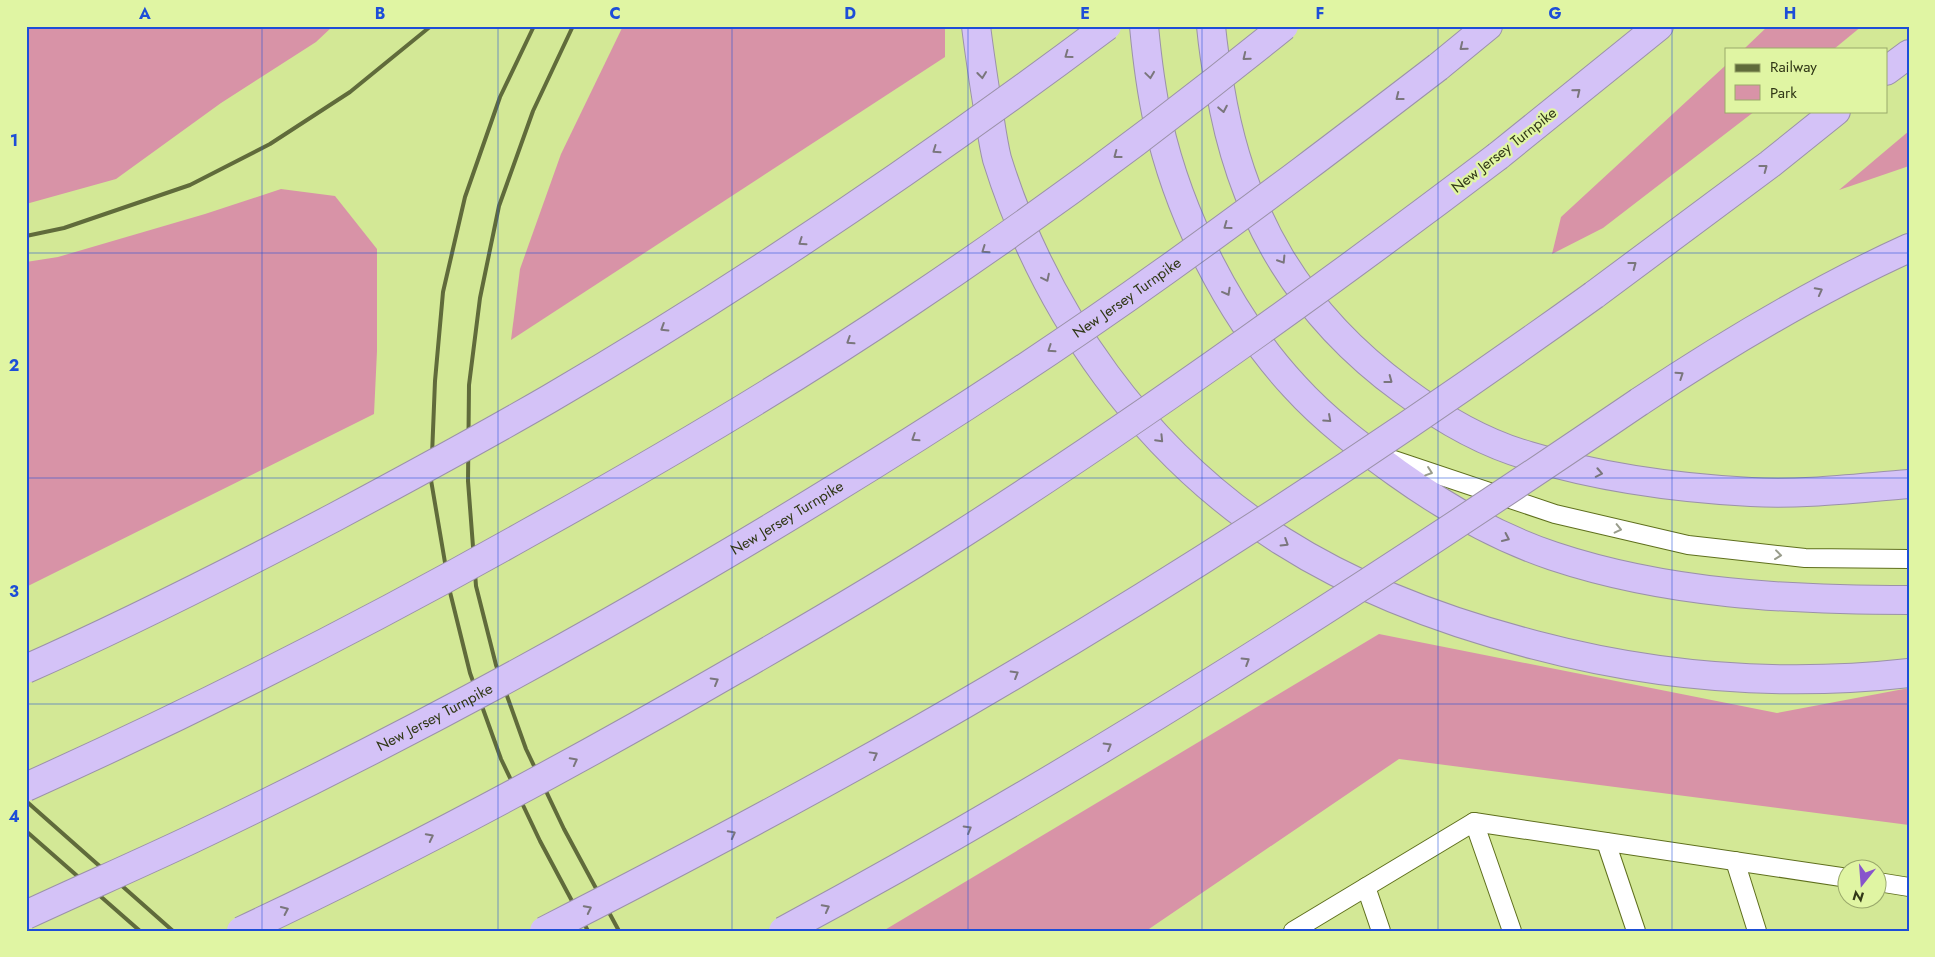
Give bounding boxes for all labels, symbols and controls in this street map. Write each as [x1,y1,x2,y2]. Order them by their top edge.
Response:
text: A [138,2,151,25]
text: B [375,2,385,25]
text: C [609,2,621,25]
text: D [844,2,856,25]
text: E [1080,2,1090,25]
text: F [1316,2,1324,25]
text: G [1548,2,1562,25]
text: H [1784,2,1796,25]
one-way arrow [1460,41,1469,49]
legend [1725,48,1888,112]
one-way arrow [1065,50,1074,58]
one-way arrow [1243,51,1252,59]
text: Railway [1770,56,1817,78]
one-way arrow [977,70,987,79]
one-way arrow [1144,71,1155,79]
text: Park [1770,82,1797,104]
one-way arrow [1571,90,1580,98]
one-way arrow [1395,91,1405,100]
street label: New Jersey Turnpike [1447,102,1561,198]
one-way arrow [1218,105,1228,113]
text: 1 [10,129,18,152]
one-way arrow [932,144,942,153]
one-way arrow [1113,149,1123,158]
one-way arrow [1758,165,1768,174]
one-way arrow [1223,220,1233,229]
one-way arrow [798,236,808,245]
one-way arrow [981,244,991,253]
street label: New Jersey Turnpike [1068,252,1186,344]
one-way arrow [1275,254,1285,263]
one-way arrow [1627,263,1636,271]
one-way arrow [1040,273,1050,282]
one-way arrow [1220,287,1230,296]
one-way arrow [1814,287,1823,297]
one-way arrow [661,322,670,332]
one-way arrow [847,335,856,344]
one-way arrow [1047,343,1057,352]
text: 2 [9,354,19,377]
one-way arrow [1674,372,1683,381]
one-way arrow [1383,374,1393,383]
one-way arrow [1322,413,1331,422]
one-way arrow [911,431,920,441]
one-way arrow [1154,433,1163,442]
one-way arrow [1424,466,1432,476]
one-way arrow [1595,468,1604,478]
street label: New Jersey Turnpike [726,475,848,560]
one-way arrow [1613,523,1622,534]
one-way arrow [1501,531,1510,542]
one-way arrow [1279,536,1288,546]
one-way arrow [1774,549,1782,560]
text: 3 [9,580,19,603]
one-way arrow [1240,658,1250,667]
one-way arrow [1010,671,1019,681]
street label: New Jersey Turnpike [373,677,497,757]
one-way arrow [710,678,719,688]
one-way arrow [1102,743,1111,753]
one-way arrow [869,752,878,762]
one-way arrow [568,757,577,767]
text: 4 [8,805,20,828]
one-way arrow [962,826,971,836]
one-way arrow [727,830,736,840]
one-way arrow [425,833,434,843]
north arrow [1838,860,1888,910]
text: N [1850,885,1866,908]
one-way arrow [820,904,829,914]
one-way arrow [583,905,592,915]
one-way arrow [280,906,289,916]

